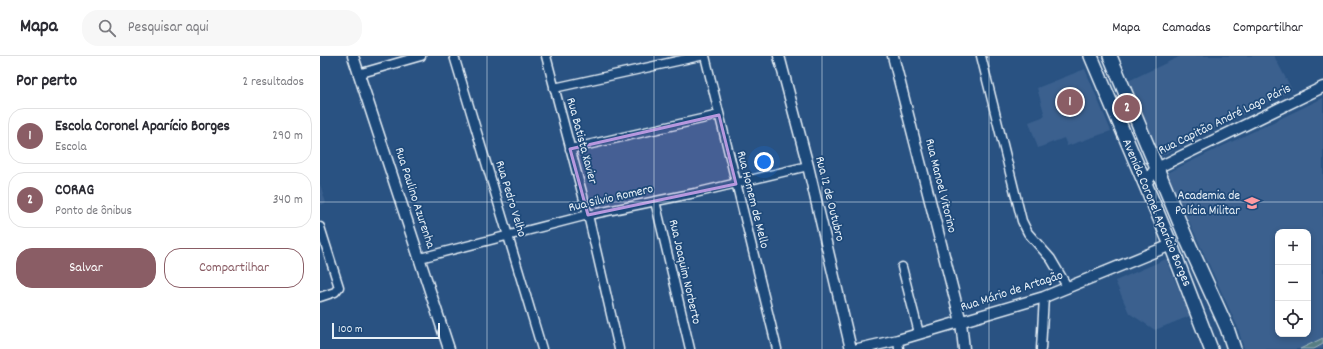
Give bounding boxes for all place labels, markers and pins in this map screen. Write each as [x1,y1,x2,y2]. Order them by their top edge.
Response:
pin: 1 [1057,87,1083,117]
pin: 2 [1114,93,1140,123]
place label: Academia de Polícia Militar [1175,187,1240,221]
school or university icon: Academia de Polícia Militar [1243,194,1261,212]

